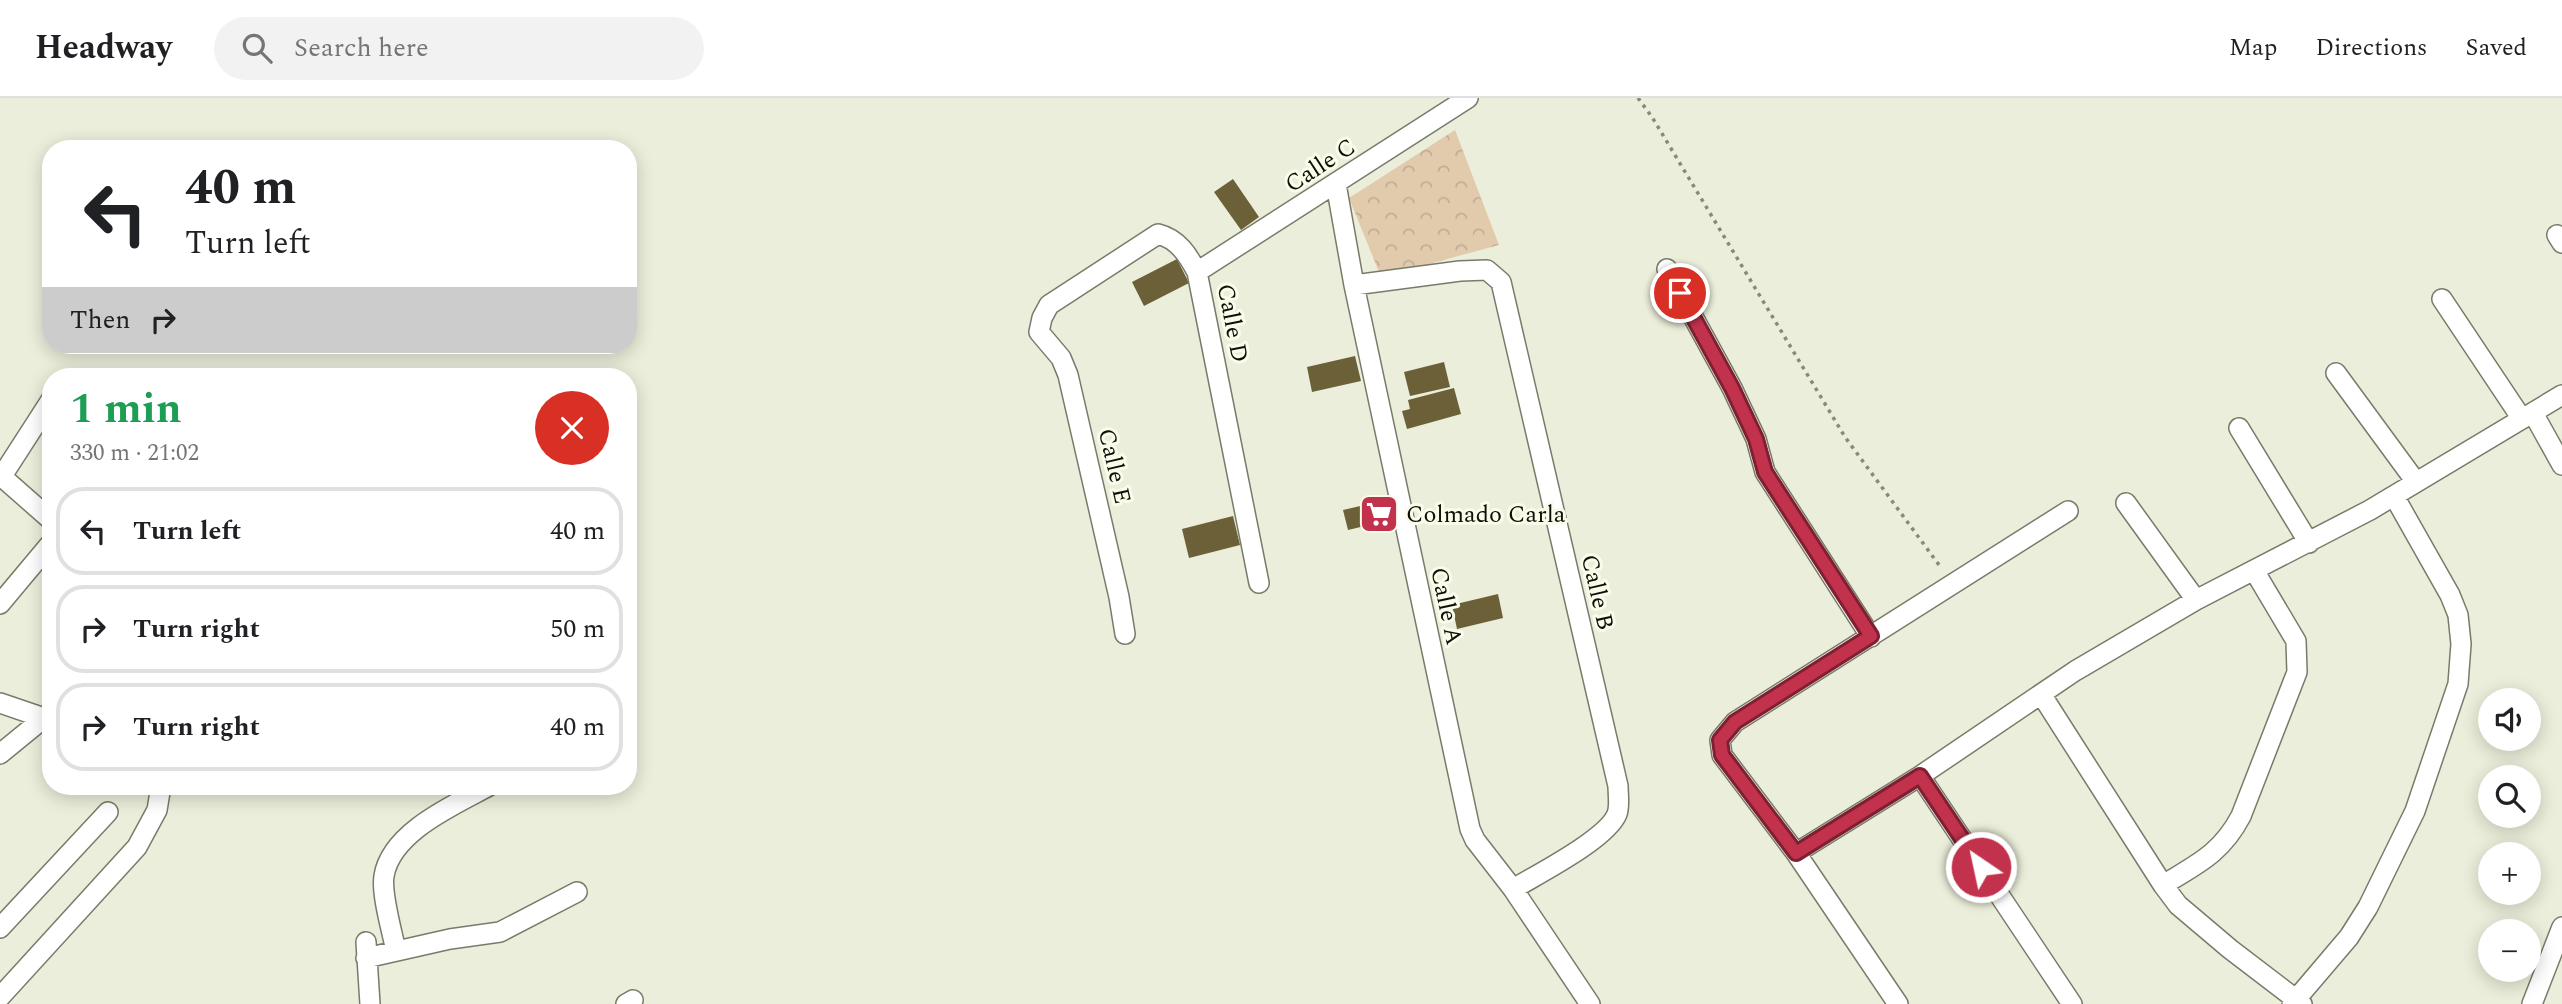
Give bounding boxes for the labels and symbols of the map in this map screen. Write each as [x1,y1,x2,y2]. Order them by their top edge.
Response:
street label: Calle C [1278,129,1363,202]
pin [1650,263,1710,323]
street label: Calle D [1207,281,1257,366]
street label: Calle E [1088,425,1140,508]
supermarket icon: Colmado Carla [1358,493,1400,535]
place label: Colmado Carla [1406,497,1566,533]
street label: Calle B [1571,551,1623,634]
street label: Calle A [1420,564,1472,648]
position arrow [1944,830,2018,904]

